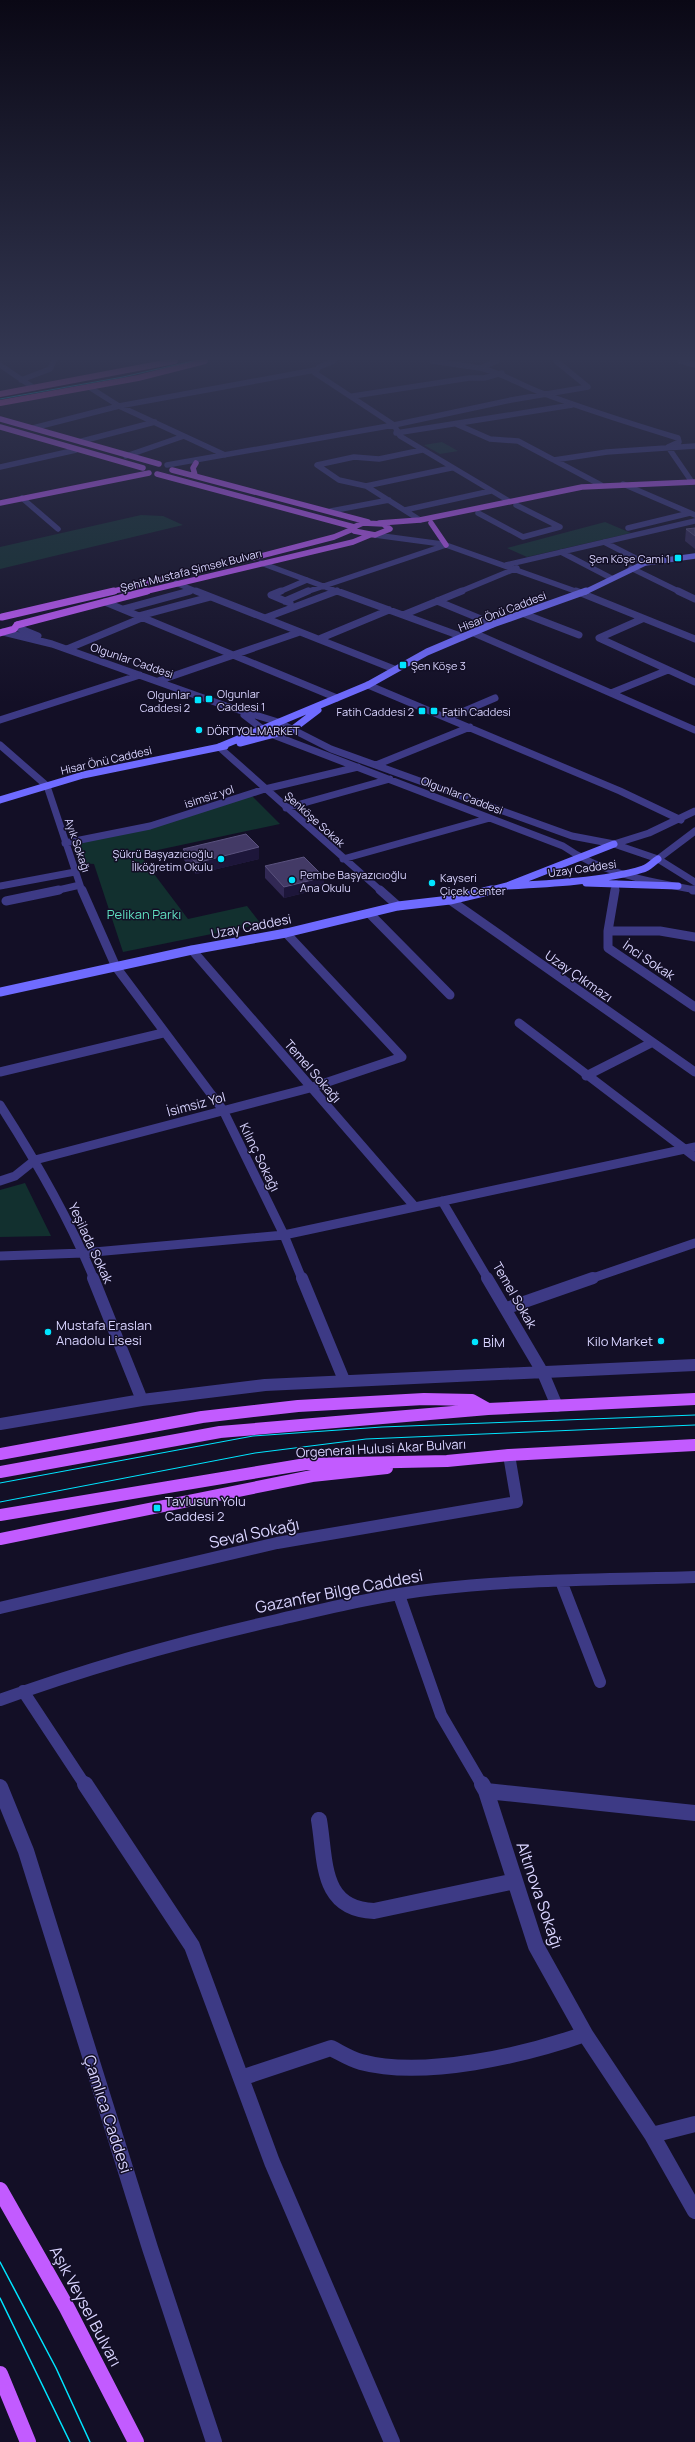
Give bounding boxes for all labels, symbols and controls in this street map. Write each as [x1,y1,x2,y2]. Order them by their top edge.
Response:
street label: Şehit Mustafa Şimsek Bulvarı [119,545,263,595]
place label: Şen Köşe Cami 1 [589,551,670,566]
marker: Şen Köşe Cami 1 [673,553,683,563]
street label: Hisar Önü Caddesi [456,587,548,635]
street label: Olgunlar Caddesi [89,639,175,681]
place label: Şen Köşe 3 [411,658,466,673]
marker: Şen Köşe 3 [398,660,408,670]
place label: Olgunlar Caddesi 1 [217,686,265,714]
place label: Olgunlar Caddesi 2 [140,687,190,715]
marker: Olgunlar Caddesi 1 [204,694,214,704]
marker: Olgunlar Caddesi 2 [193,695,203,705]
place label: Fatih Caddesi 2 [337,704,414,719]
place label: Fatih Caddesi [442,704,511,719]
marker: Fatih Caddesi 2 [417,706,427,716]
marker: Fatih Caddesi [429,706,439,716]
place label: DÖRTYOL MARKET [207,723,300,738]
marker: DÖRTYOL MARKET [194,725,204,735]
street label: Hisar Önü Caddesi [59,742,153,778]
street label: Olgunlar Caddesi [419,772,505,818]
street label: isimsiz yol [182,781,236,811]
street label: Şenköşe Sokak [282,788,349,850]
street label: Ayık Sokağı [62,816,94,874]
place label: Şükrü Başyazıcıoğlu İlköğretim Okulu [112,846,213,874]
marker: Şükrü Başyazıcıoğlu İlköğretim Okulu [216,854,226,864]
street label: Uzay Caddesi [547,856,617,880]
place label: Pembe Başyazıcıoğlu Ana Okulu [300,867,406,895]
place label: Kayseri Çiçek Center [440,870,506,898]
marker: Pembe Başyazıcıoğlu Ana Okulu [287,875,297,885]
marker: Kayseri Çiçek Center [427,878,437,888]
park label: Pelikan Parkı [107,905,181,923]
street label: Uzay Caddesi [209,909,293,943]
street label: İnci Sokak [619,936,679,984]
street label: Uzay Çıkmazı [542,946,616,1006]
street label: Temel Sokağı [280,1035,346,1107]
street label: İsimsiz Yol [165,1088,227,1120]
street label: Kılınç Sokağı [236,1120,284,1194]
street label: Yeşilada Sokak [64,1200,118,1287]
street label: Temel Sokak [489,1258,542,1332]
place label: Mustafa Eraslan Anadolu Lisesi [56,1316,152,1349]
marker: Mustafa Eraslan Anadolu Lisesi [43,1327,53,1337]
place label: Kilo Market [587,1332,653,1350]
place label: BİM [483,1333,505,1351]
marker: Kilo Market [656,1336,666,1346]
marker: BİM [470,1337,480,1347]
street label: Orgeneral Hulusi Akar Bulvarı [295,1435,467,1461]
place label: Tavlusun Yolu Caddesi 2 [165,1492,246,1525]
marker: Tavlusun Yolu Caddesi 2 [152,1503,162,1513]
street label: Seval Sokağı [207,1513,301,1553]
street label: Gazanfer Bilge Caddesi [253,1564,425,1618]
street label: Altınova Sokağı [511,1839,569,1951]
street label: Çamlıca Caddesi [79,2052,137,2176]
street label: Aşık Veysel Bulvarı [45,2242,127,2370]

